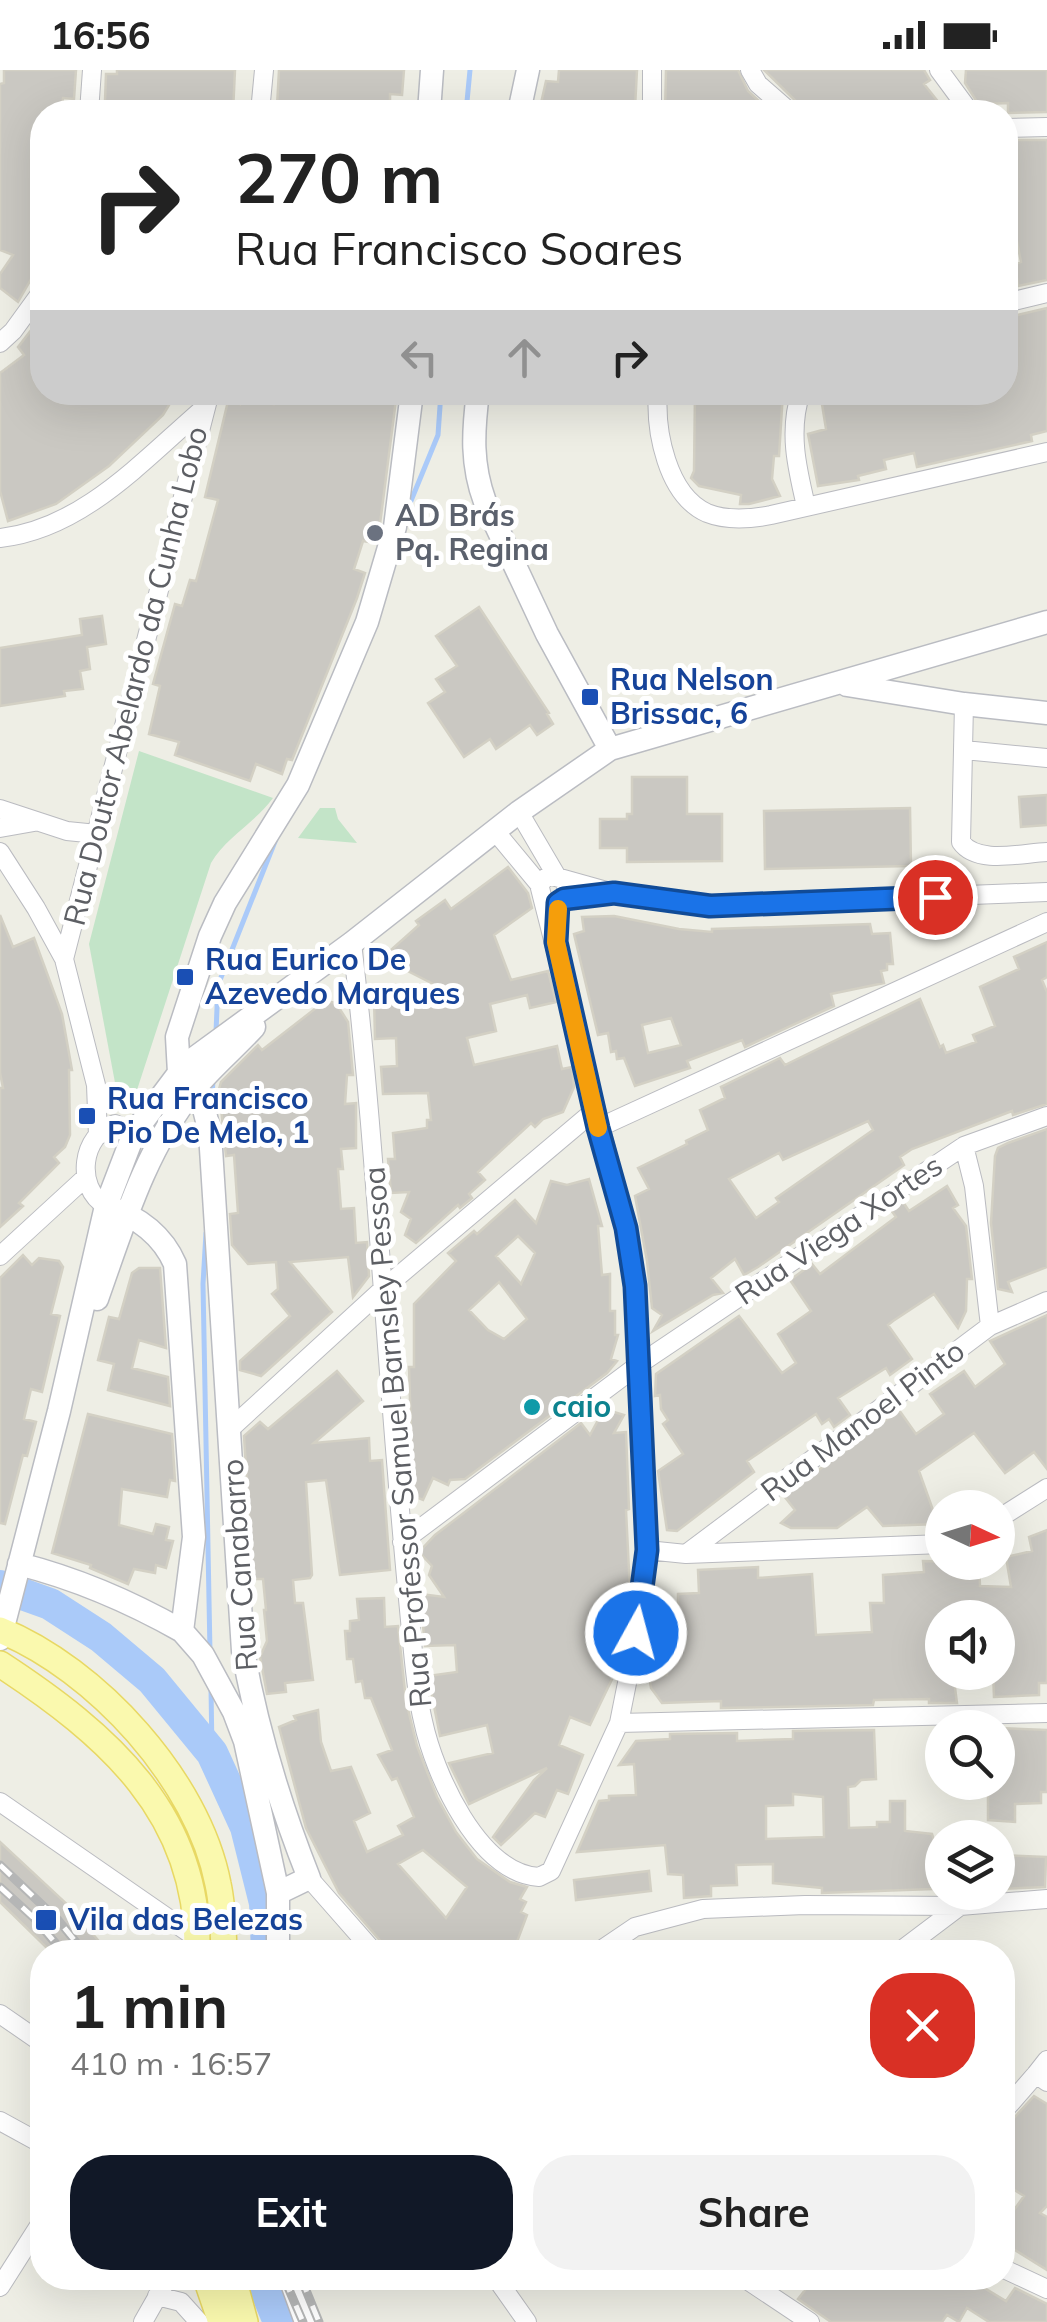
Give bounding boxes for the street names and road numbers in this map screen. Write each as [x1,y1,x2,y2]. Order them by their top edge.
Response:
street label: Rua Doutor Abelardo da Cunha Lobo [55,422,216,929]
street label: Rua Viega Xortes [728,1146,949,1313]
street label: Rua Professor Samuel Barnsley Pessoa [354,1165,440,1709]
street label: Rua Manoel Pinto [753,1331,972,1509]
street label: Rua Canabarro [213,1458,265,1672]

